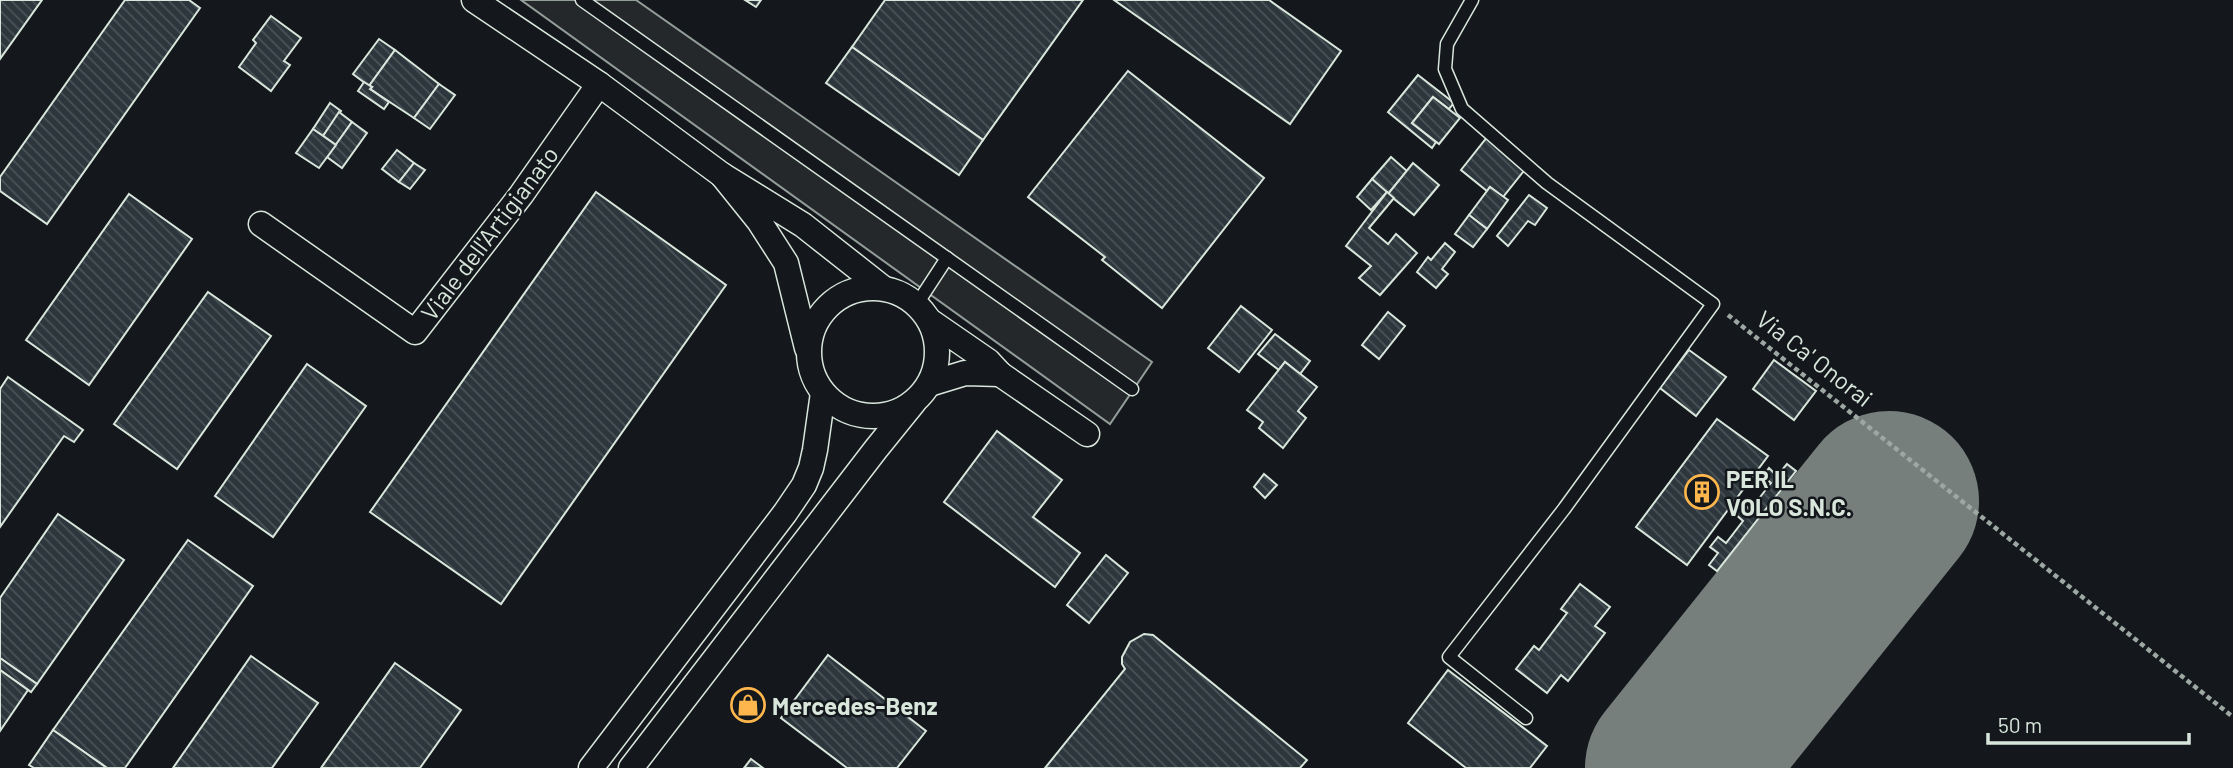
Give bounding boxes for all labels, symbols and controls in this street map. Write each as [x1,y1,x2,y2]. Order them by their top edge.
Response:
street label: Viale dell'Artigianato [414,140,564,326]
street label: Via Ca' Onorai [1751,304,1879,412]
place label: PER IL VOLO S.N.C. [1726,464,1852,521]
building icon: PER IL VOLO S.N.C. [1683,473,1721,511]
shop icon: Mercedes-Benz [729,686,767,724]
place label: Mercedes-Benz [772,691,938,720]
scale bar [1988,702,2189,746]
text: 50 m [1998,712,2042,737]

